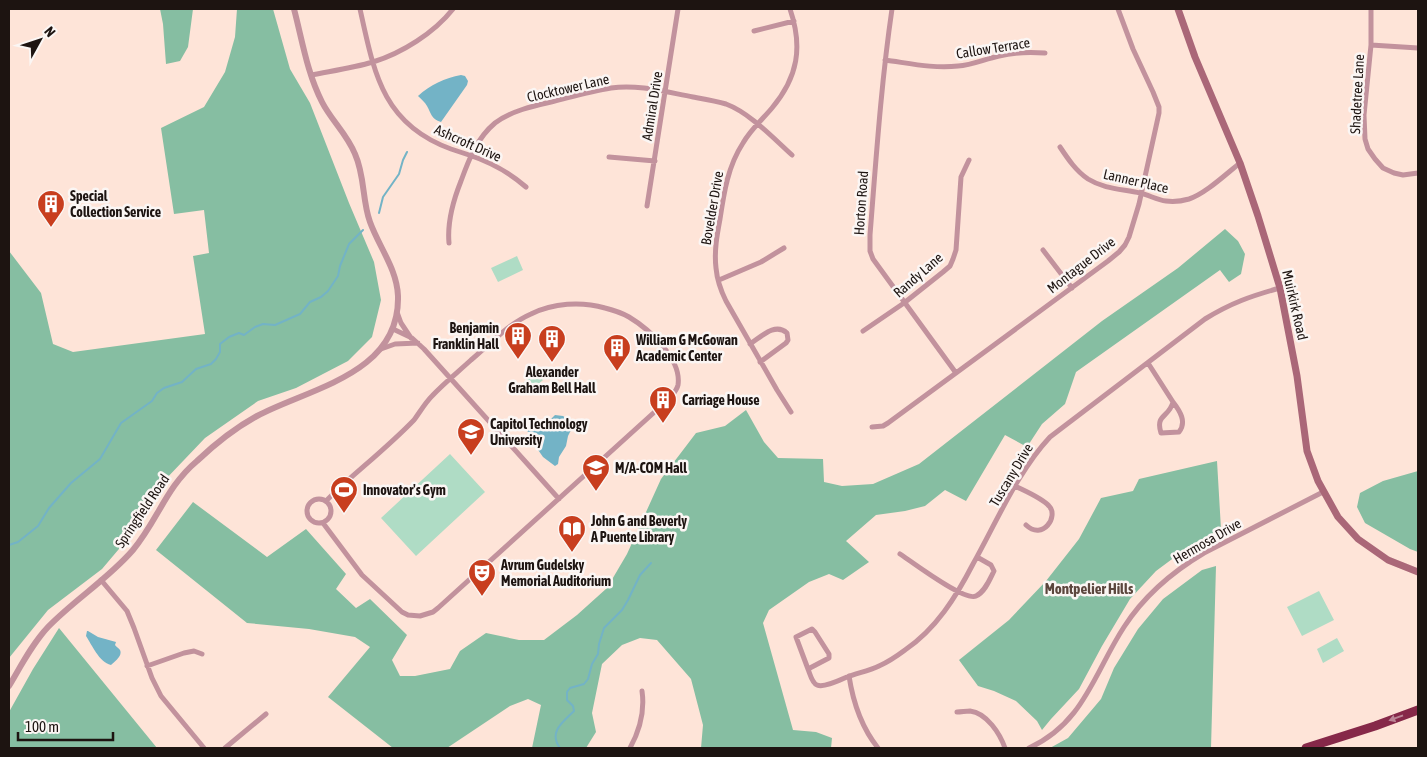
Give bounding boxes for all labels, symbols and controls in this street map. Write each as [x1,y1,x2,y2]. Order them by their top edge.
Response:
north arrow [15,15,65,65]
text: N [41,23,59,40]
street label: Callow Terrace [955,34,1031,62]
street label: Shadetree Lane [1347,54,1367,134]
street label: Admiral Drive [639,70,665,142]
street label: Clocktower Lane [525,71,611,105]
street label: Ashcroft Drive [432,121,504,165]
street label: Lanner Place [1102,166,1170,196]
street label: Bovelder Drive [698,170,726,246]
street label: Horton Road [851,170,871,236]
place label: Special Collection Service [70,188,161,220]
building icon: Special Collection Service [36,189,66,228]
street label: Montague Drive [1044,234,1118,296]
street label: Randy Lane [890,249,946,301]
street label: Muirkirk Road [1279,268,1311,342]
place label: Benjamin Franklin Hall [433,320,499,352]
building icon: Benjamin Franklin Hall [503,321,533,360]
building icon: Alexander Graham Bell Hall [537,324,567,363]
place label: William G McGowan Academic Center [635,332,738,364]
building icon: William G McGowan Academic Center [602,333,632,372]
place label: Alexander Graham Bell Hall [508,364,596,396]
building icon: Carriage House [648,385,678,424]
place label: Carriage House [682,392,760,408]
place label: Capitol Technology University [490,416,588,448]
school or university icon: Capitol Technology University [456,417,486,456]
street label: Tuscany Drive [986,441,1036,509]
school or university icon: M/A-COM Hall [581,453,611,492]
place label: M/A-COM Hall [615,460,687,476]
street label: Springfield Road [112,471,172,551]
sports icon: Innovator's Gym [329,475,359,514]
place label: Innovator's Gym [363,482,446,498]
place label: John G and Beverly A Puente Library [590,513,687,545]
library icon: John G and Beverly A Puente Library [557,514,587,553]
street label: Hermosa Drive [1170,515,1244,567]
place label: Avrum Gudelsky Memorial Auditorium [500,557,611,589]
theatre icon: Avrum Gudelsky Memorial Auditorium [467,558,497,597]
district label: Montpelier Hills [1045,580,1134,597]
scale bar [18,710,112,742]
one-way arrow [1389,715,1404,722]
text: 100 m [25,718,59,735]

